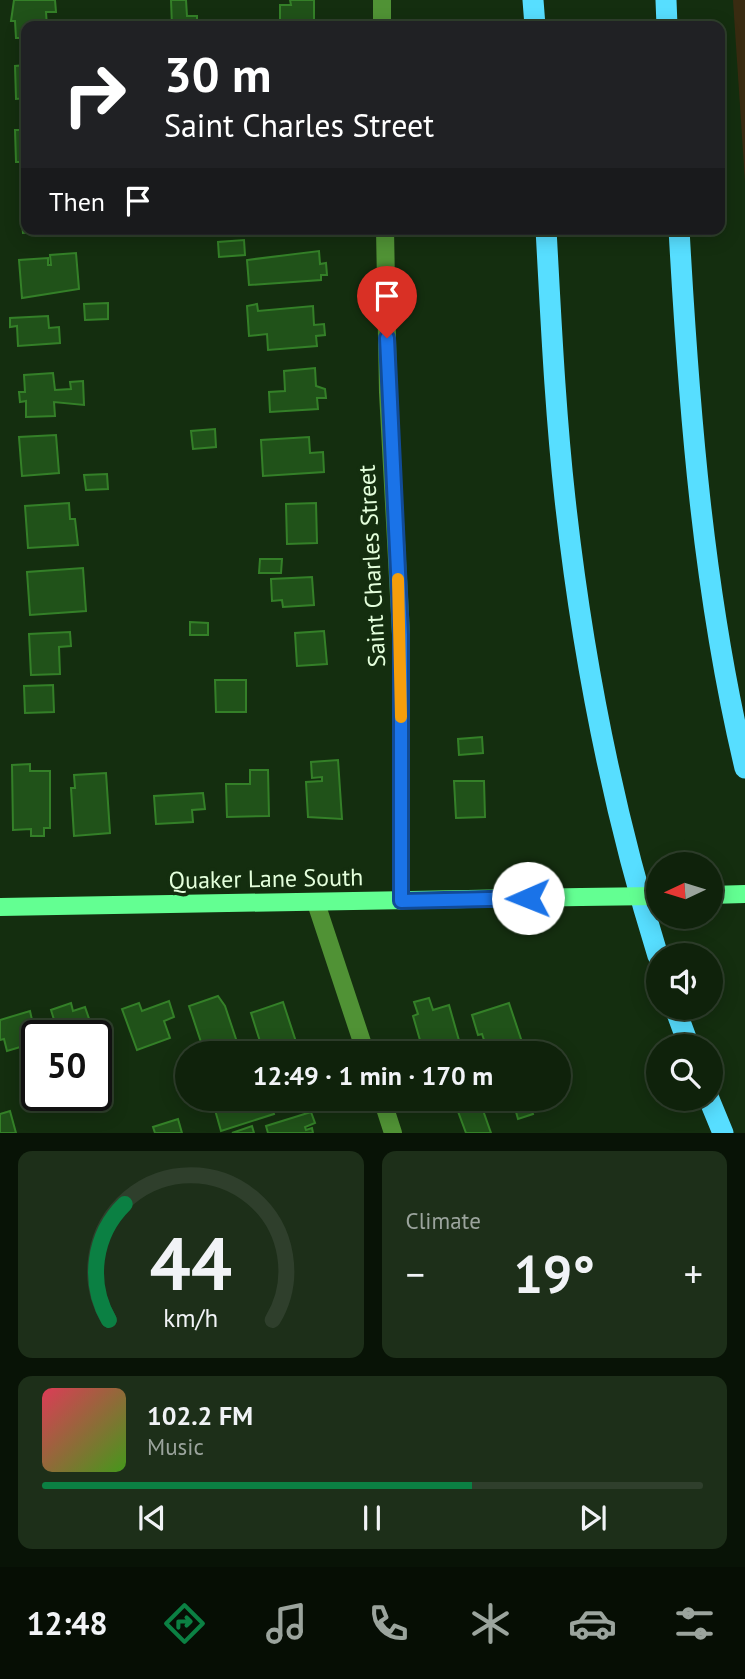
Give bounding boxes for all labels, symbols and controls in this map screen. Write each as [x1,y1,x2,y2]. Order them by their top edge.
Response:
text: 30 m [164,42,271,106]
icon: right [49,49,140,140]
text: Saint Charles Street [164,104,434,146]
icon: arrive [119,182,157,220]
text: Then [49,185,105,218]
pin [357,266,417,338]
icon: arrive [368,277,406,315]
street label: Saint Charles Street [351,464,392,668]
north arrow [646,852,723,929]
map controls [646,852,723,1111]
street label: Quaker Lane South [168,861,364,896]
position arrow [491,861,565,935]
button: sound [646,943,723,1020]
speed limit sign: 50 [21,1020,112,1111]
button: search [646,1034,723,1111]
text: 12:49 · 1 min · 170 m [253,1059,493,1092]
text: Climate [406,1206,481,1235]
text: 44 [149,1217,232,1311]
text: 19° [513,1240,595,1307]
text: − [406,1249,425,1298]
text: + [684,1249,703,1298]
text: km/h [163,1302,218,1334]
text: 102.2 FM [147,1399,253,1432]
text: Music [147,1432,204,1461]
icon: previous [133,1499,171,1537]
icon: pause [353,1499,391,1537]
icon: next [574,1499,612,1537]
icon: directions [160,1599,209,1648]
icon: music [262,1599,311,1648]
icon: phone [364,1599,413,1648]
icon: climate [466,1599,515,1648]
icon: car [568,1599,617,1648]
icon: filters [670,1599,719,1648]
text: 12:48 [26,1602,108,1644]

